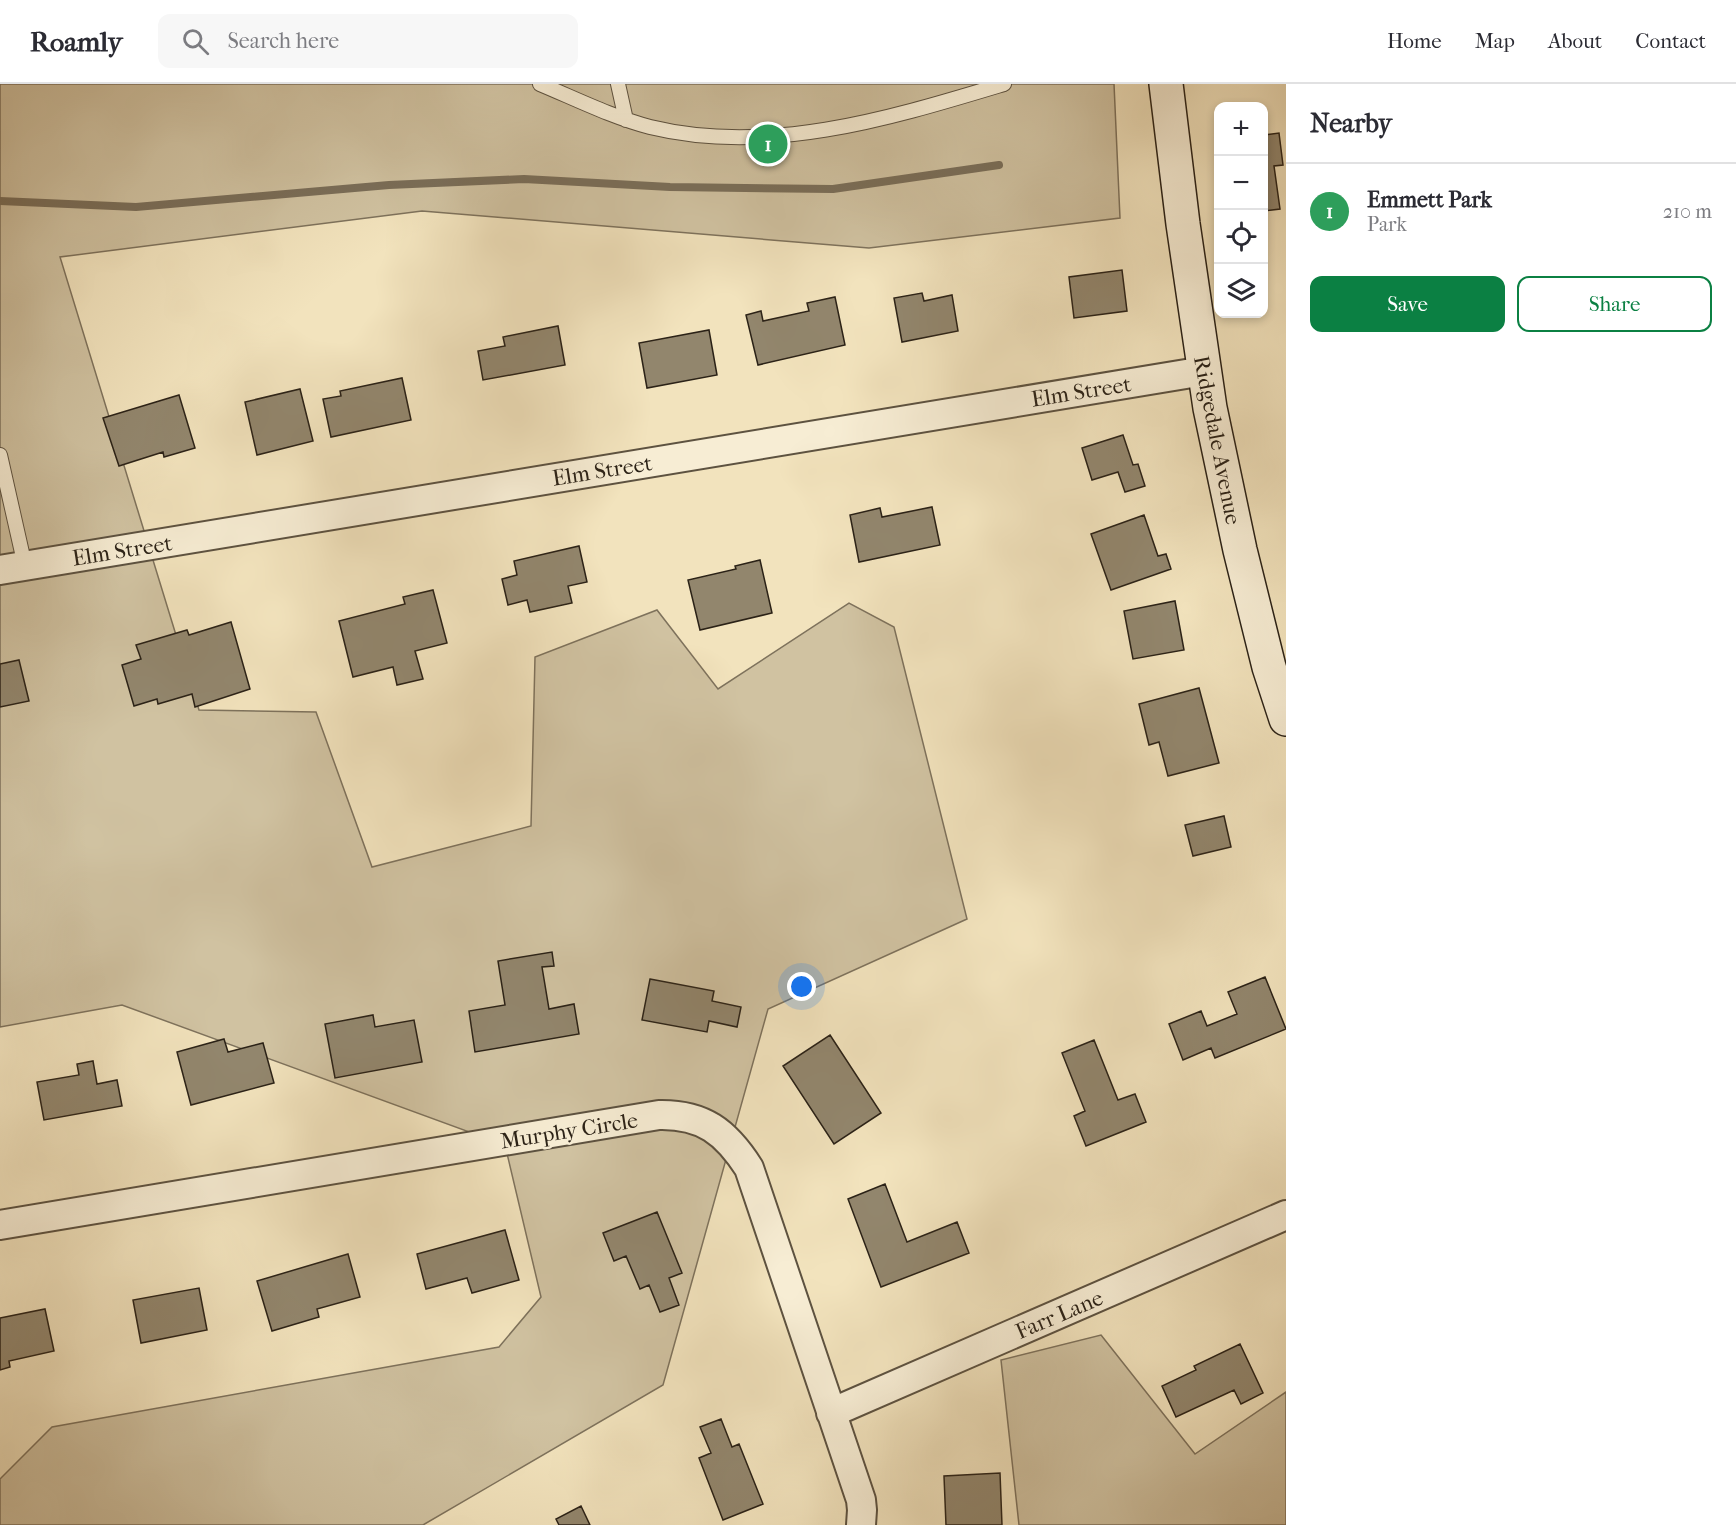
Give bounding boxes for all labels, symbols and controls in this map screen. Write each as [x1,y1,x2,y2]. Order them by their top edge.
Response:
search box [158,14,578,68]
text: Roamly [30,25,122,58]
icon: search [179,25,212,58]
text: Search here [227,28,339,54]
text: Home [1387,29,1442,53]
text: Map [1475,29,1515,53]
text: About [1548,29,1602,53]
text: Contact [1635,29,1706,53]
map controls [1214,102,1268,318]
button: + [1214,102,1268,156]
text: Nearby [1310,108,1392,139]
pin: 1 [748,122,788,166]
button: − [1214,156,1268,210]
text: Emmett Park [1367,187,1492,213]
text: 1 [1326,200,1333,223]
text: 210 m [1663,200,1712,223]
button: locate [1214,210,1268,264]
text: Park [1367,213,1407,236]
button: layers [1214,264,1268,318]
button: Save [1310,276,1505,332]
button: Share [1517,276,1712,332]
street label: Ridgedale Avenue [1188,353,1246,527]
street label: Elm Street [1029,371,1133,413]
street label: Elm Street [550,450,654,492]
street label: Elm Street [70,530,174,572]
your location [787,972,816,1001]
street label: Murphy Circle [499,1107,640,1155]
street label: Farr Lane [1012,1285,1107,1345]

